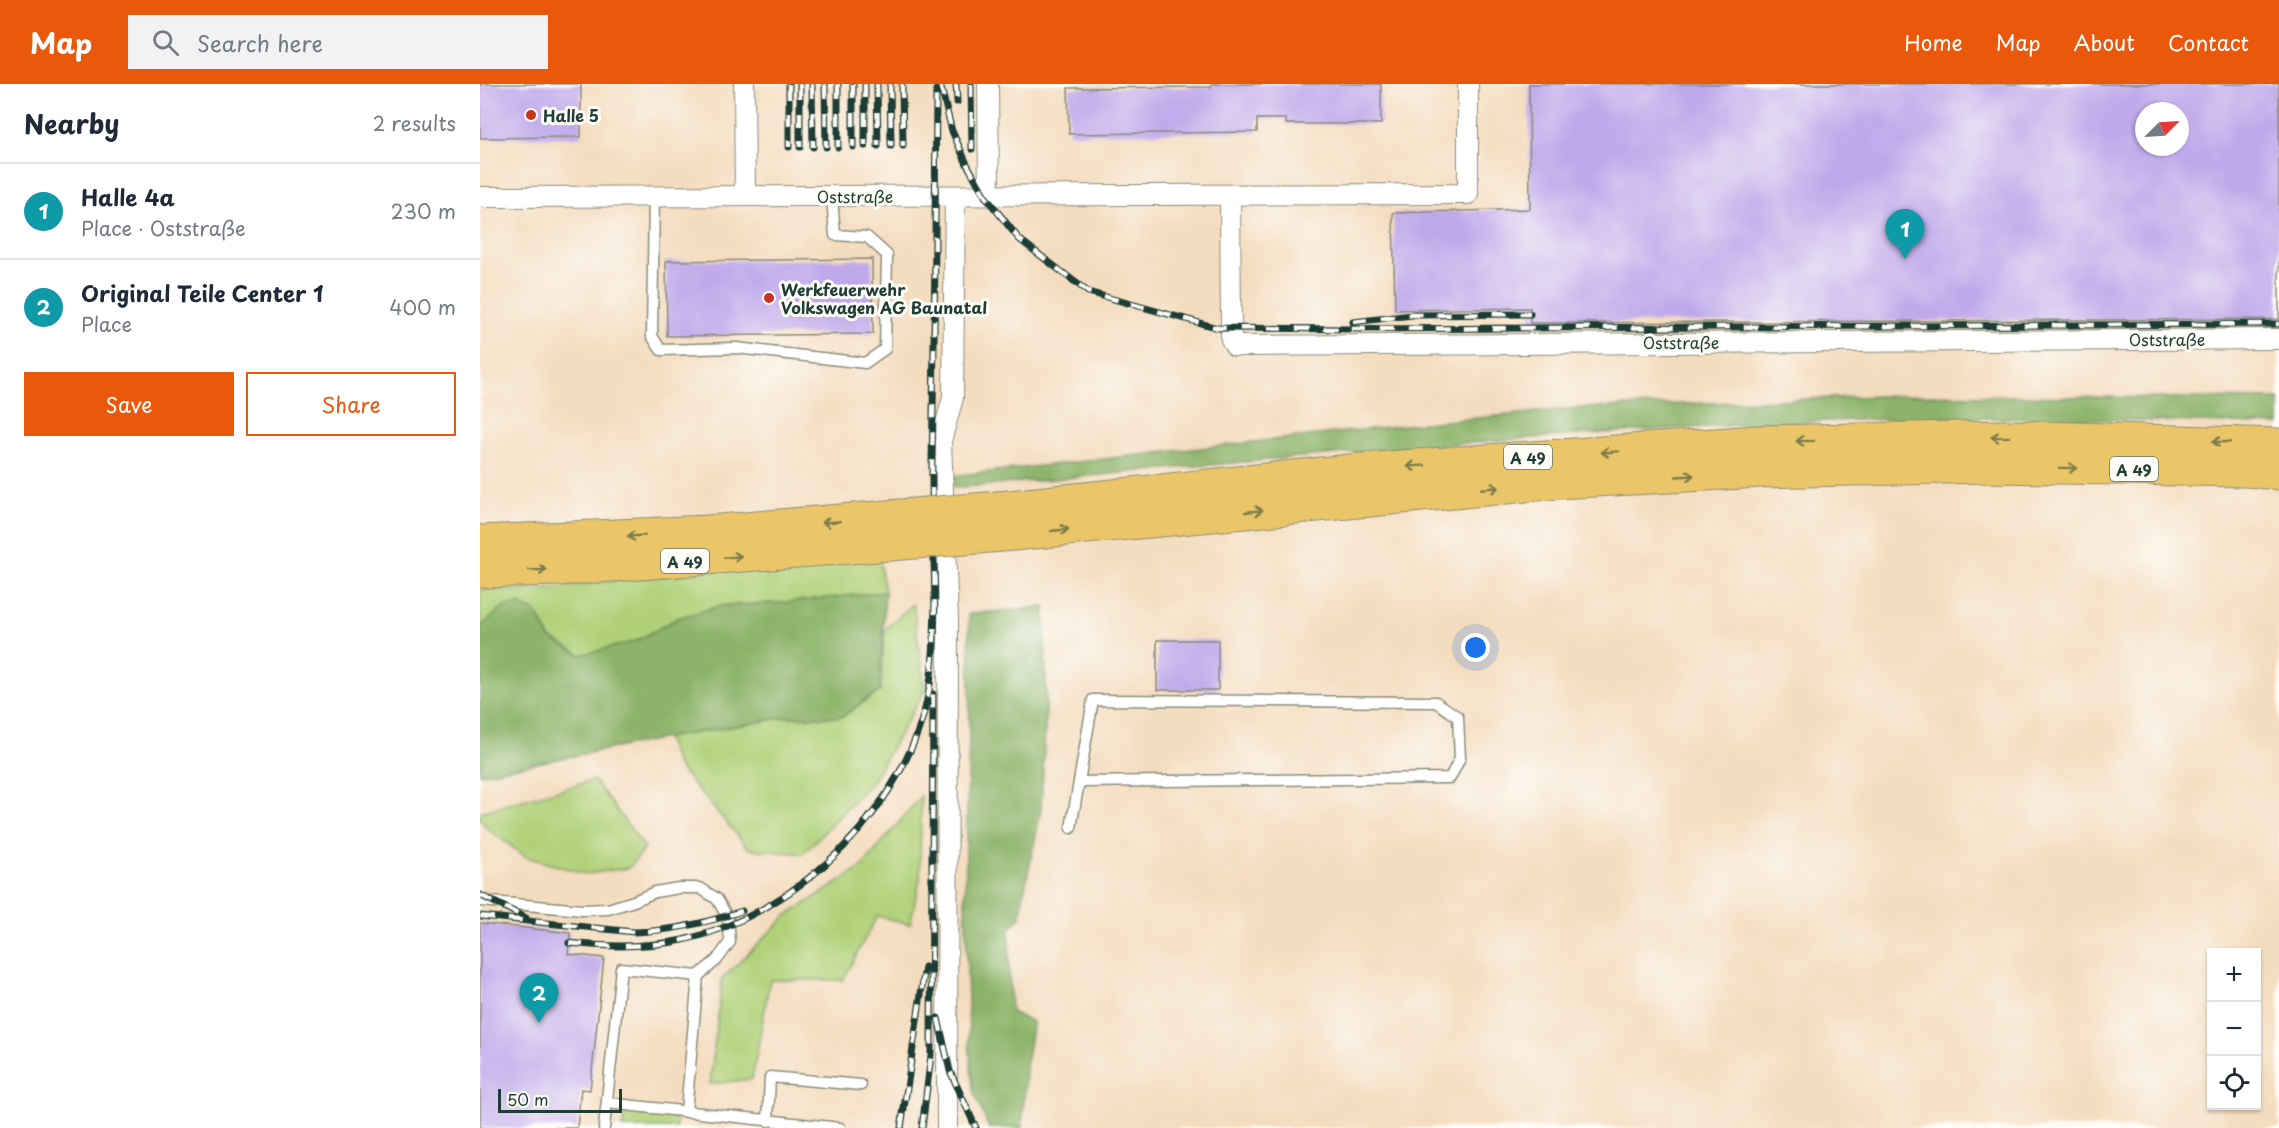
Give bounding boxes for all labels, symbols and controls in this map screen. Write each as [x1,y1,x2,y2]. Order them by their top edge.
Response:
search box [128,15,548,69]
text: Map [30,21,92,64]
icon: search [149,26,182,59]
text: Search here [197,26,323,59]
text: Home [1904,26,1963,58]
text: Map [1996,26,2041,58]
text: About [2074,26,2135,58]
text: Contact [2168,26,2249,58]
north arrow [2135,102,2189,156]
place label: Halle 5 [543,103,599,127]
text: Nearby [24,104,119,143]
text: 2 results [373,108,456,138]
marker: Halle 5 [524,108,538,122]
text: Halle 4a [81,180,175,213]
street label: Oststraße [817,184,893,208]
text: 1 [39,196,48,226]
text: 230 m [391,196,456,226]
pin: 1 [1886,210,1924,259]
text: Place · Oststraße [81,213,246,243]
text: Original Teile Center 1 [81,276,324,309]
place label: Werkfeuerwehr Volkswagen AG Baunatal [781,277,987,319]
marker: Werkfeuerwehr Volkswagen AG Baunatal [762,291,776,305]
text: 2 [36,292,51,322]
text: 400 m [389,292,456,322]
text: Place [81,309,132,339]
street label: Oststraße [2129,327,2205,351]
street label: Oststraße [1643,330,1719,354]
button: Save [24,372,234,436]
button: Share [246,372,456,436]
one-way arrow [1990,431,2010,443]
one-way arrow [1795,436,1815,447]
one-way arrow [2211,437,2231,448]
road number: A 49 [1504,445,1552,469]
one-way arrow [1601,446,1621,457]
road number: A 49 [2110,457,2158,481]
one-way arrow [1406,461,1426,472]
one-way arrow [2058,462,2078,473]
one-way arrow [1674,470,1694,481]
one-way arrow [1480,483,1500,494]
one-way arrow [1244,505,1264,516]
one-way arrow [821,517,841,528]
one-way arrow [1050,524,1070,535]
one-way arrow [627,530,647,541]
road number: A 49 [661,549,709,573]
one-way arrow [723,551,743,562]
one-way arrow [528,564,548,575]
your location [1461,633,1490,662]
map controls [2207,948,2261,1110]
button: + [2207,948,2261,1002]
pin: 2 [520,974,558,1023]
button: − [2207,1002,2261,1056]
button: locate [2207,1056,2261,1110]
scale bar [498,1086,622,1114]
text: 50 m [507,1087,548,1111]

